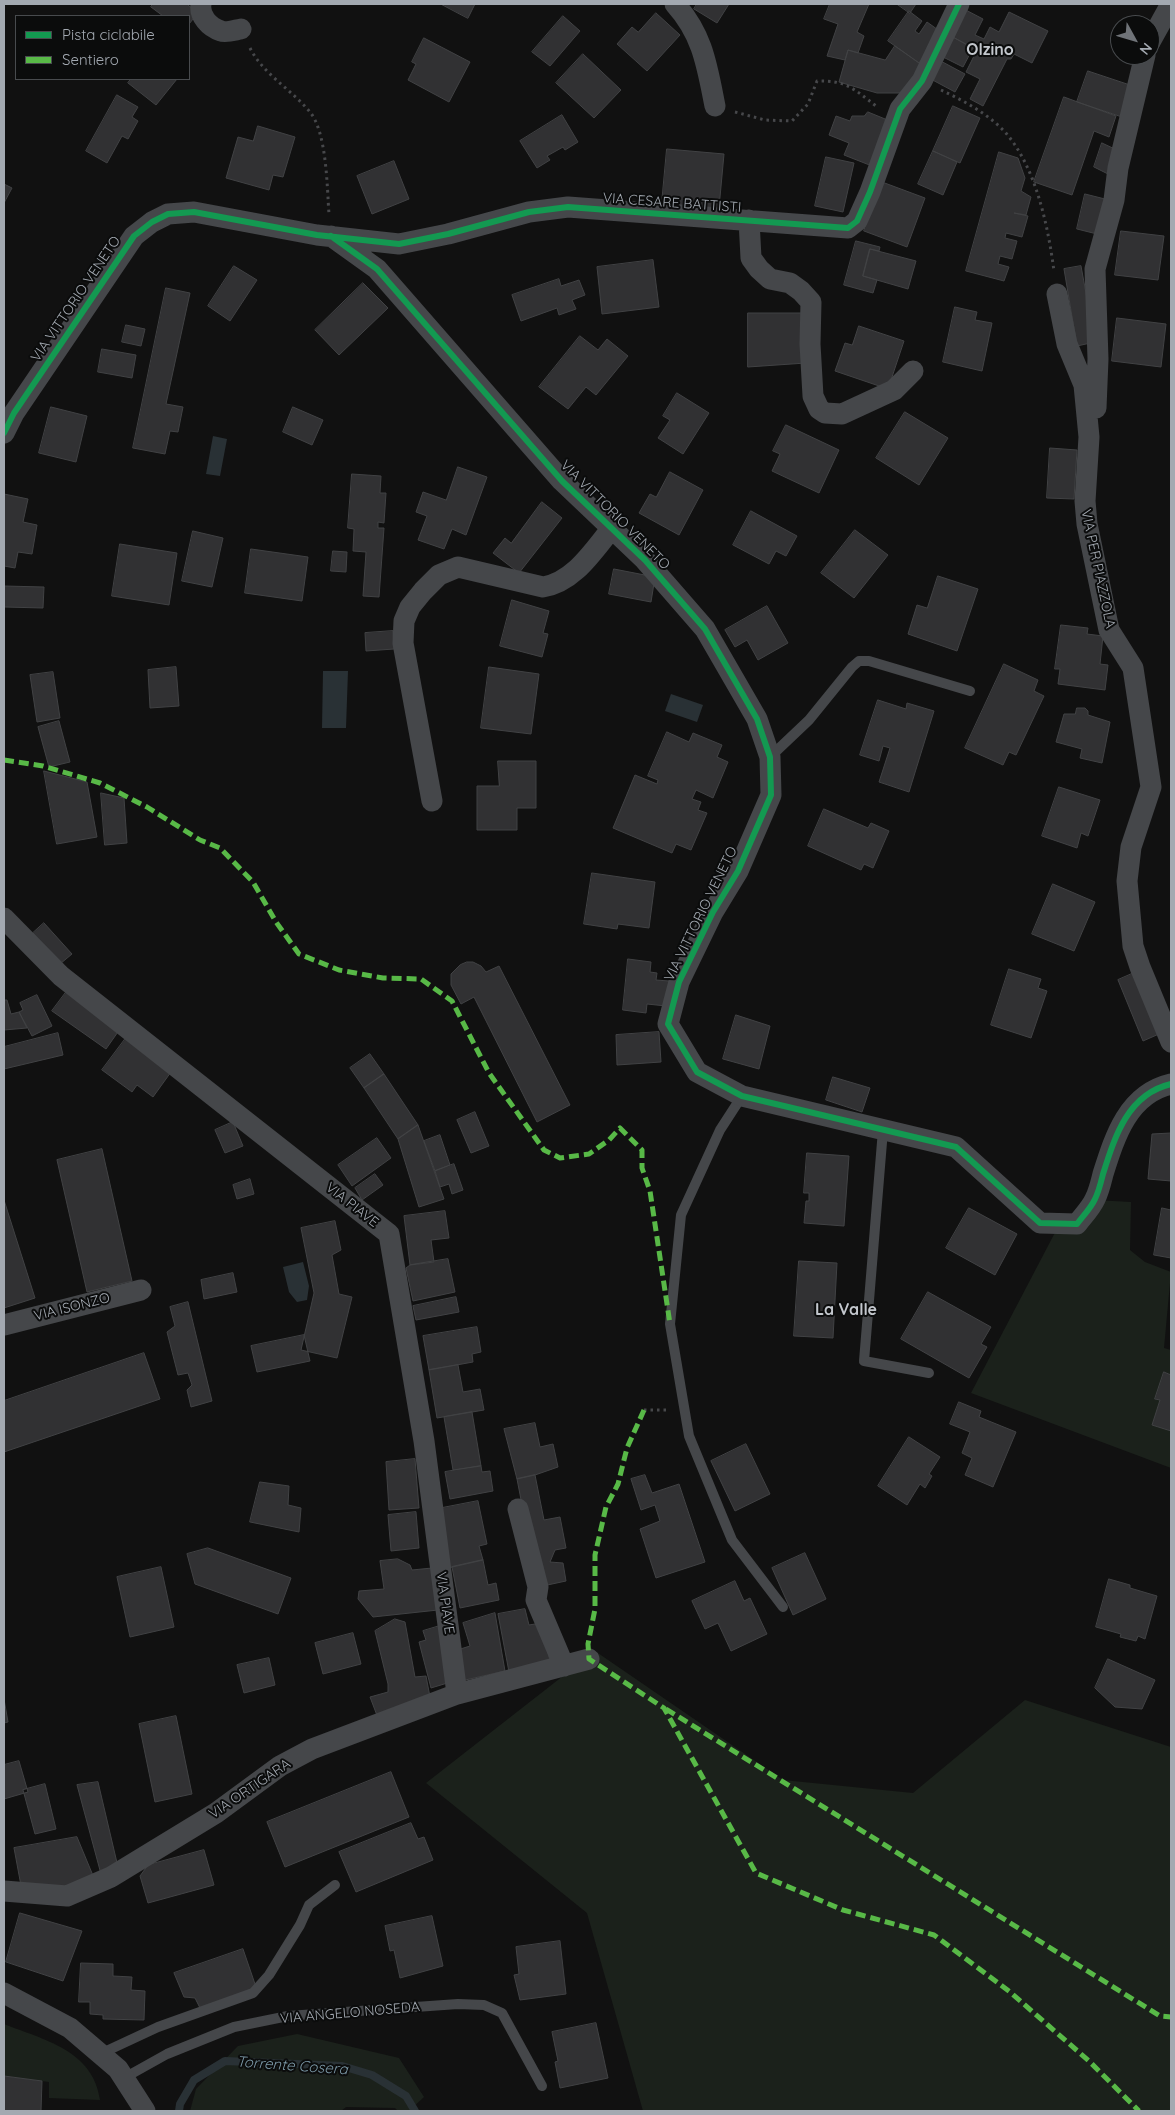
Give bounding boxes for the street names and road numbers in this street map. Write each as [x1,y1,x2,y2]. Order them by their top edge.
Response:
street label: VIA CESARE BATTISTI [602,190,742,216]
street label: VIA VITTORIO VENETO [28,233,124,365]
street label: VIA VITTORIO VENETO [557,457,673,573]
street label: VIA PER PIAZZOLA [1077,508,1119,630]
street label: VIA VITTORIO VENETO [661,844,741,984]
street label: VIA PIAVE [322,1179,382,1231]
street label: VIA ISONZO [32,1289,112,1325]
street label: VIA PIAVE [432,1571,458,1635]
street label: VIA ORTIGARA [206,1756,294,1822]
street label: VIA ANGELO NOSEDA [279,1999,421,2027]

